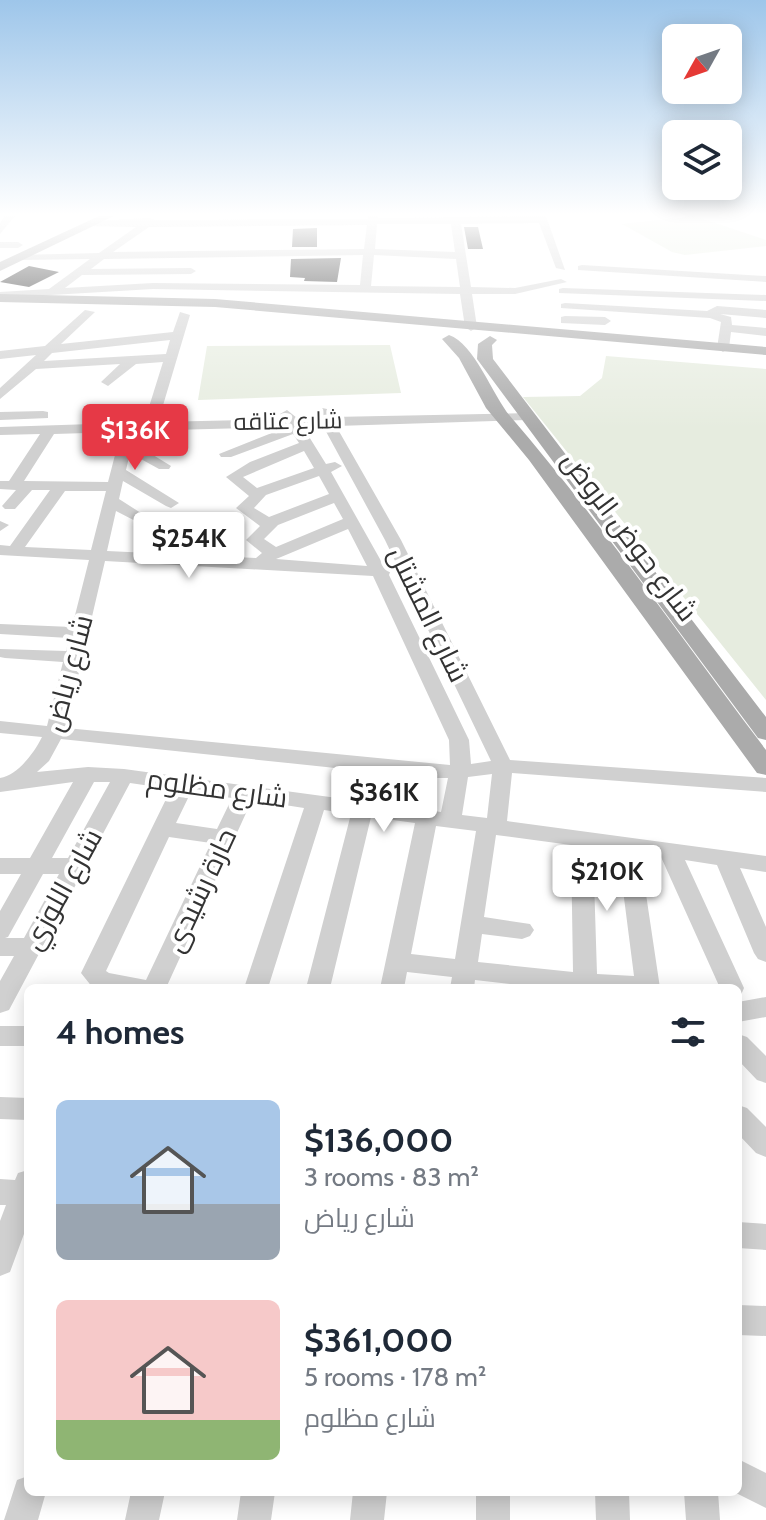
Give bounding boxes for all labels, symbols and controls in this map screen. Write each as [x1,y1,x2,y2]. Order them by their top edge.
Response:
north arrow [662,24,742,104]
map controls [662,24,742,200]
button: layers [662,120,742,200]
pin: $136K [79,404,191,472]
street label: شارع عتاقه [233,405,343,438]
text: $136K [100,414,170,446]
street label: شارع حوض الروض [553,444,705,629]
pin: $254K [133,512,245,580]
text: $254K [151,522,227,554]
street label: شارع المشتل [380,541,476,688]
street label: شارع رياض [36,611,102,736]
street label: شارع مظلوم [144,761,290,818]
pin: $361K [328,766,440,834]
text: $361K [349,776,419,808]
street label: شارع اللوزي [15,823,113,958]
street label: حارة رشيدى [157,823,243,957]
pin: $210K [551,845,663,913]
text: $210K [570,855,644,887]
icon: filters [666,1010,710,1054]
text: 4 homes [56,1011,184,1053]
text: $136,000 [304,1119,453,1161]
icon: home [120,1132,216,1228]
text: 3 rooms · 83 m² [304,1161,479,1193]
text: شارع رياض [304,1202,415,1234]
text: $361,000 [304,1319,453,1361]
icon: home [120,1332,216,1428]
text: 5 rooms · 178 m² [304,1361,486,1393]
text: شارع مظلوم [304,1402,436,1434]

